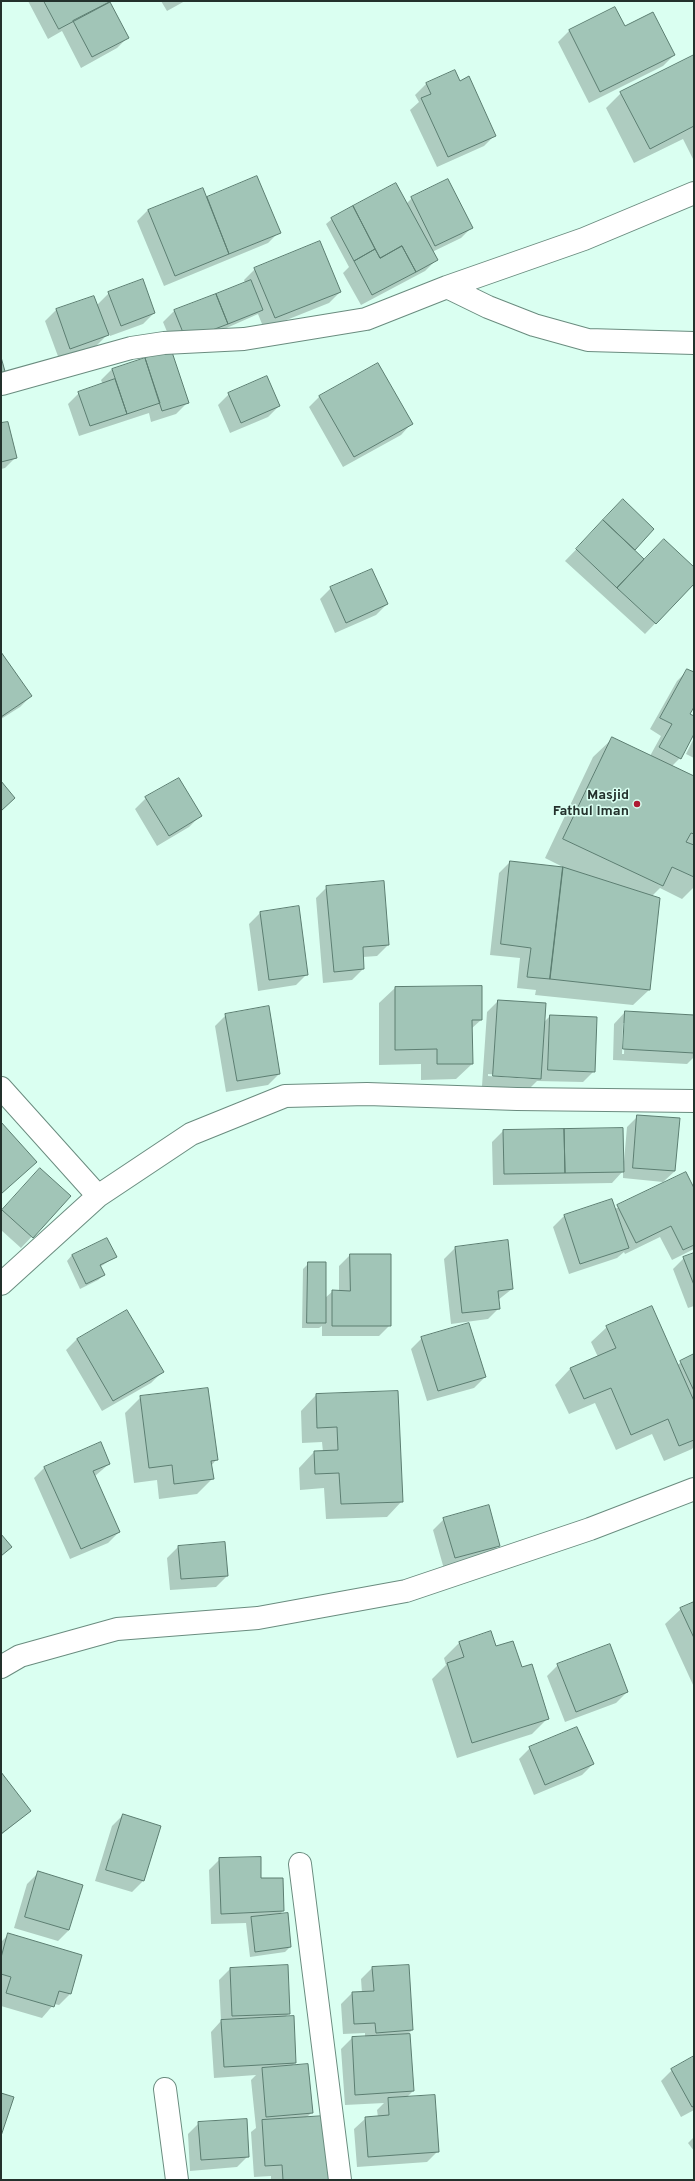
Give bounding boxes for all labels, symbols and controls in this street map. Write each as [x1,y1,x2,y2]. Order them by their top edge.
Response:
place label: Masjid Fathul Iman [553,788,629,820]
marker: Masjid Fathul Iman [632,799,642,809]

